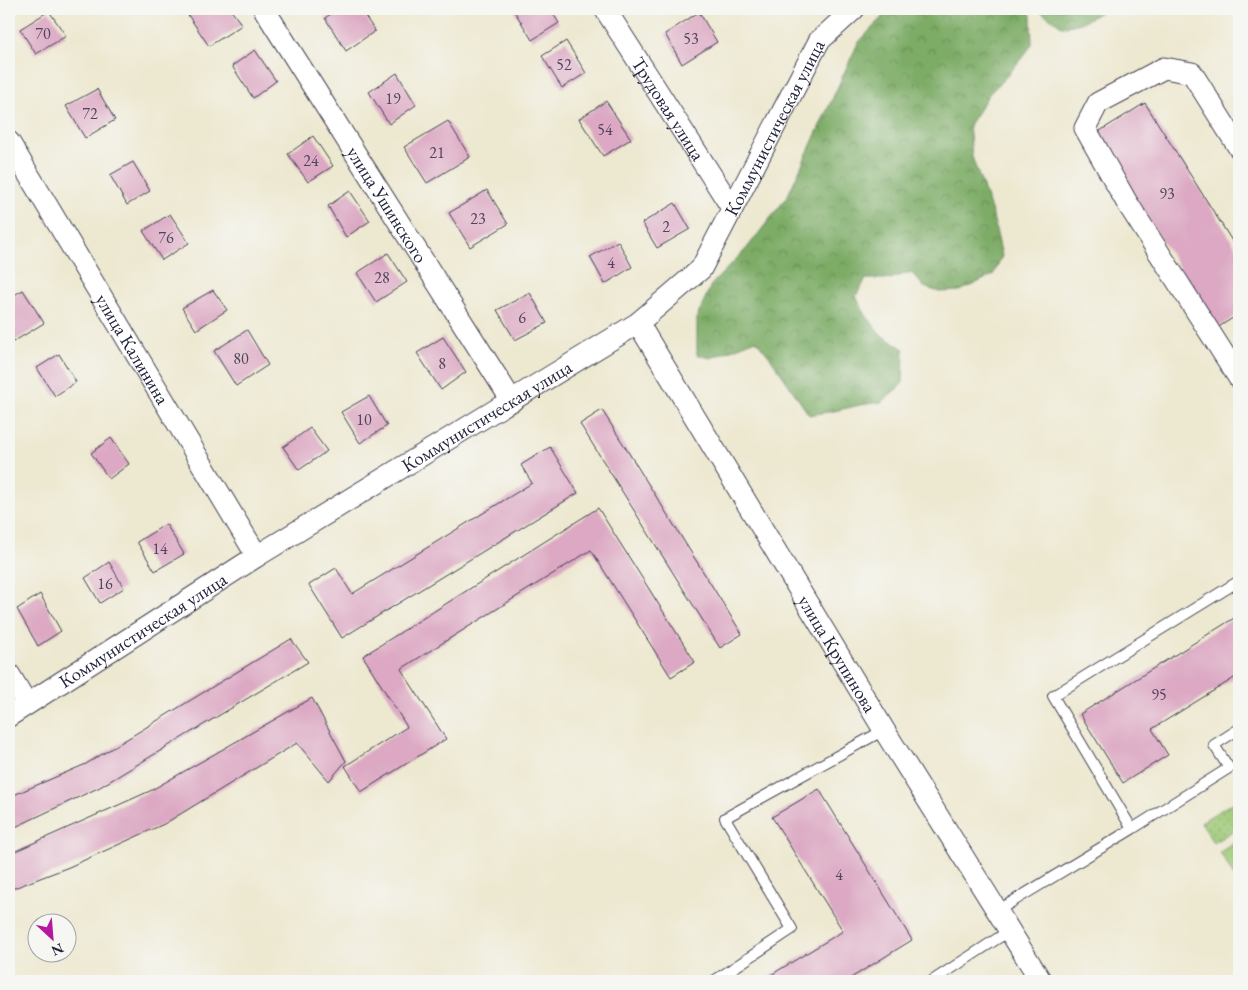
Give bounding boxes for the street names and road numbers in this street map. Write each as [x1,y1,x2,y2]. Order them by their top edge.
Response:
street label: Коммунистическая улица [719,35,831,220]
street label: Трудовая улица [626,52,711,166]
street label: улица Ушинского [341,141,433,268]
street label: улица Калинина [90,289,175,409]
street label: Коммунистическая улица [397,354,577,478]
street label: Коммунистическая улица [54,567,232,694]
street label: улица Крупинова [792,590,883,717]

